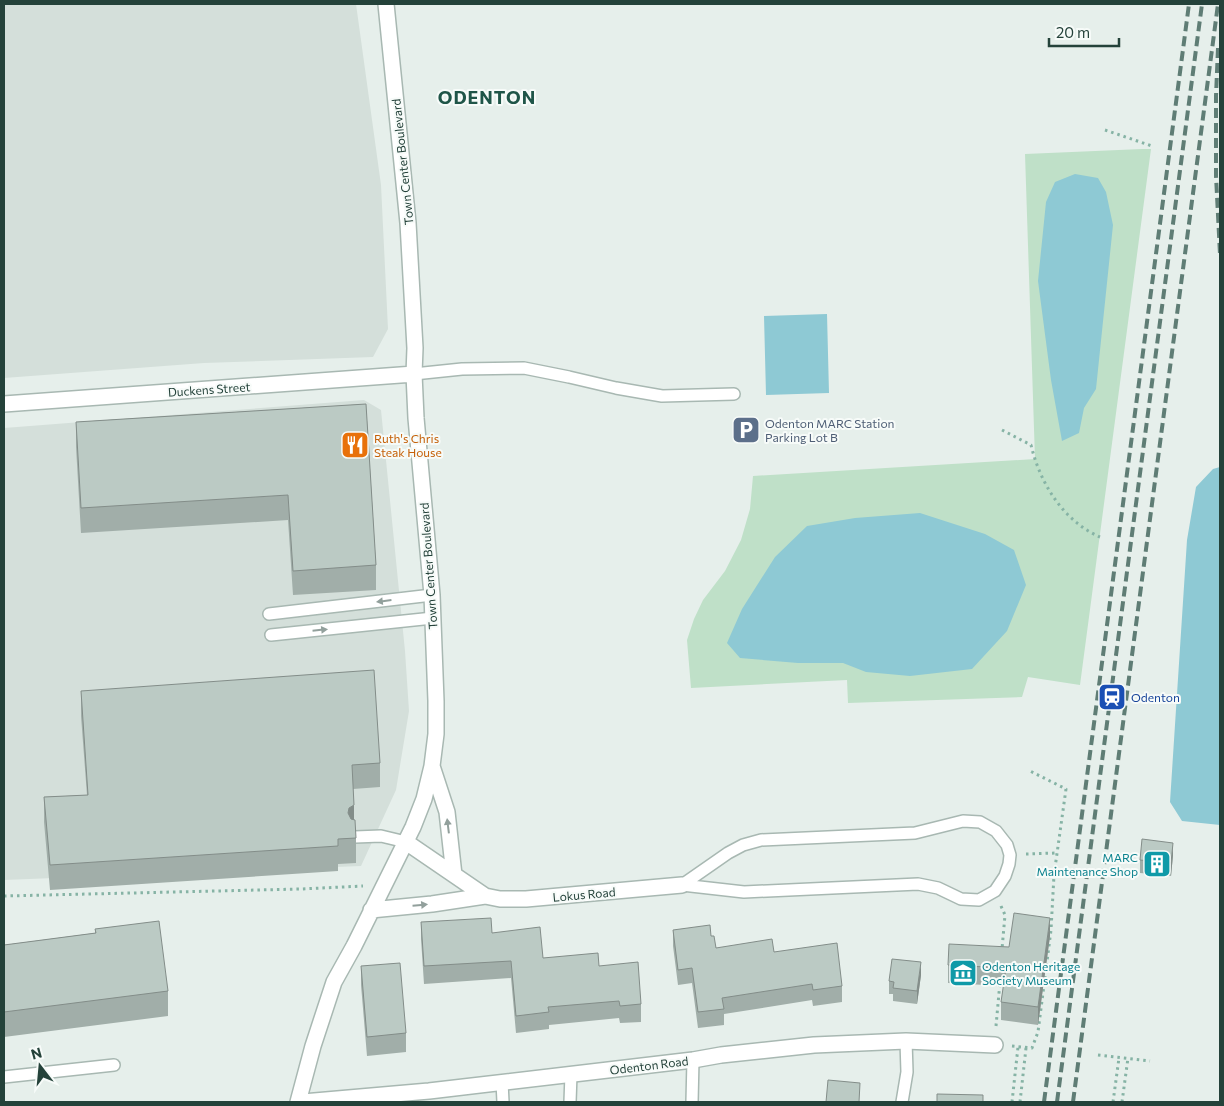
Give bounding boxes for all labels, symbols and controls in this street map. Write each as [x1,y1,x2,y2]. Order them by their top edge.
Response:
scale bar [1049,15,1119,47]
text: 20 m [1056,23,1090,41]
district label: ODENTON [438,86,536,108]
street label: Town Center Boulevard [388,98,416,226]
street label: Duckens Street [167,379,251,399]
parking icon: Odenton MARC Station Parking Lot B [731,415,761,445]
place label: Odenton MARC Station Parking Lot B [765,416,894,444]
restaurant icon: Ruth's Chris Steak House [340,430,370,460]
place label: Ruth's Chris Steak House [374,431,442,459]
street label: Town Center Boulevard [417,502,439,630]
one-way arrow [375,597,391,605]
one-way arrow [312,626,328,634]
station icon: Odenton [1097,682,1127,712]
place label: Odenton [1131,690,1180,704]
one-way arrow [444,818,452,834]
building icon: MARC Maintenance Shop [1142,849,1172,879]
place label: MARC Maintenance Shop [1036,850,1138,878]
street label: Lokus Road [552,884,616,904]
one-way arrow [412,901,428,909]
museum icon: Odenton Heritage Society Museum [948,958,978,988]
place label: Odenton Heritage Society Museum [982,959,1080,987]
north arrow [15,1041,65,1091]
text: N [29,1043,44,1063]
street label: Odenton Road [609,1053,689,1077]

